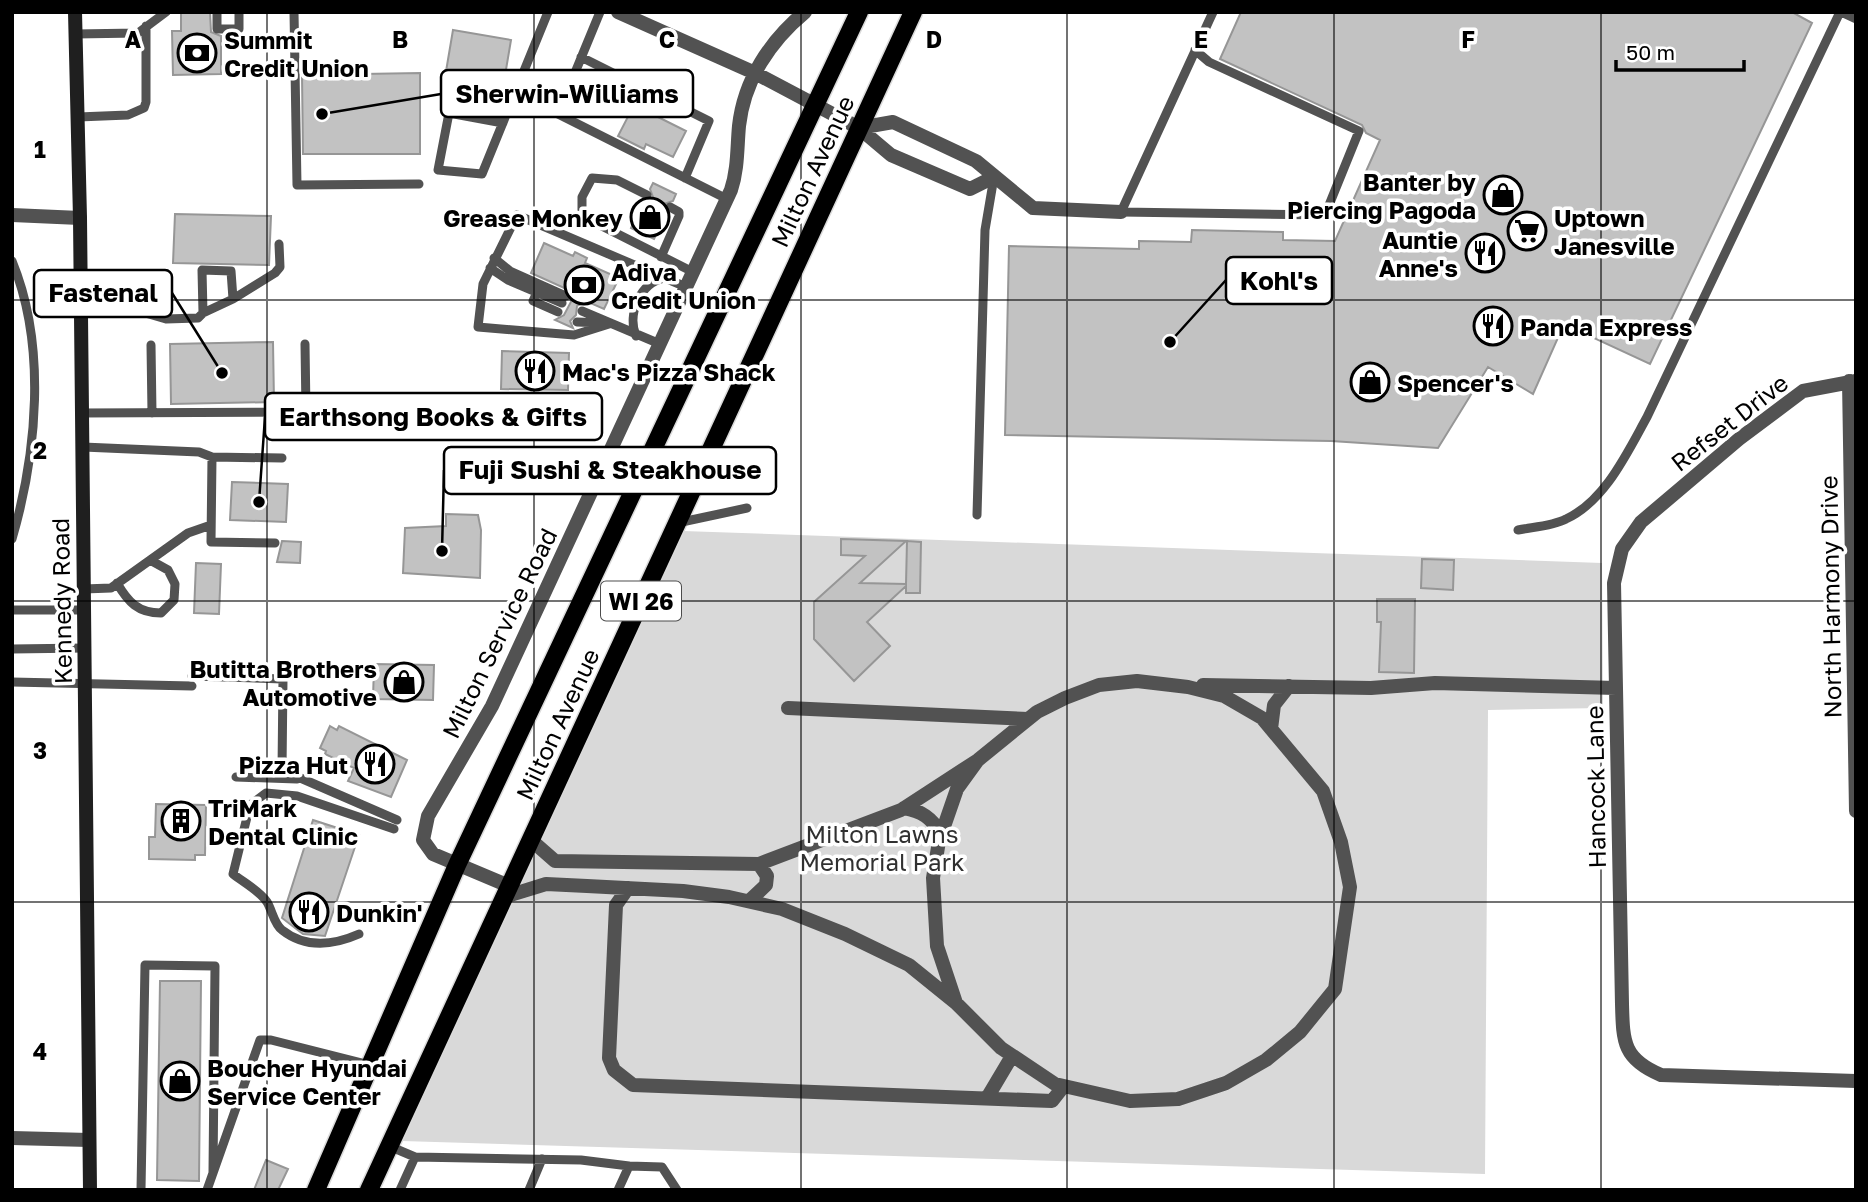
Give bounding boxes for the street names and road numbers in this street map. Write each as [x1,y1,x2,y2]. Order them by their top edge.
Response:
street label: Milton Avenue [764,91,860,251]
street label: Refset Drive [1665,367,1793,477]
street label: North Harmony Drive [1813,475,1847,719]
street label: Kennedy Road [45,518,77,684]
street label: Milton Service Road [436,523,562,743]
road number: WI 26 [601,582,681,621]
street label: Milton Avenue [509,644,605,804]
street label: Hancock Lane [1579,705,1611,869]

